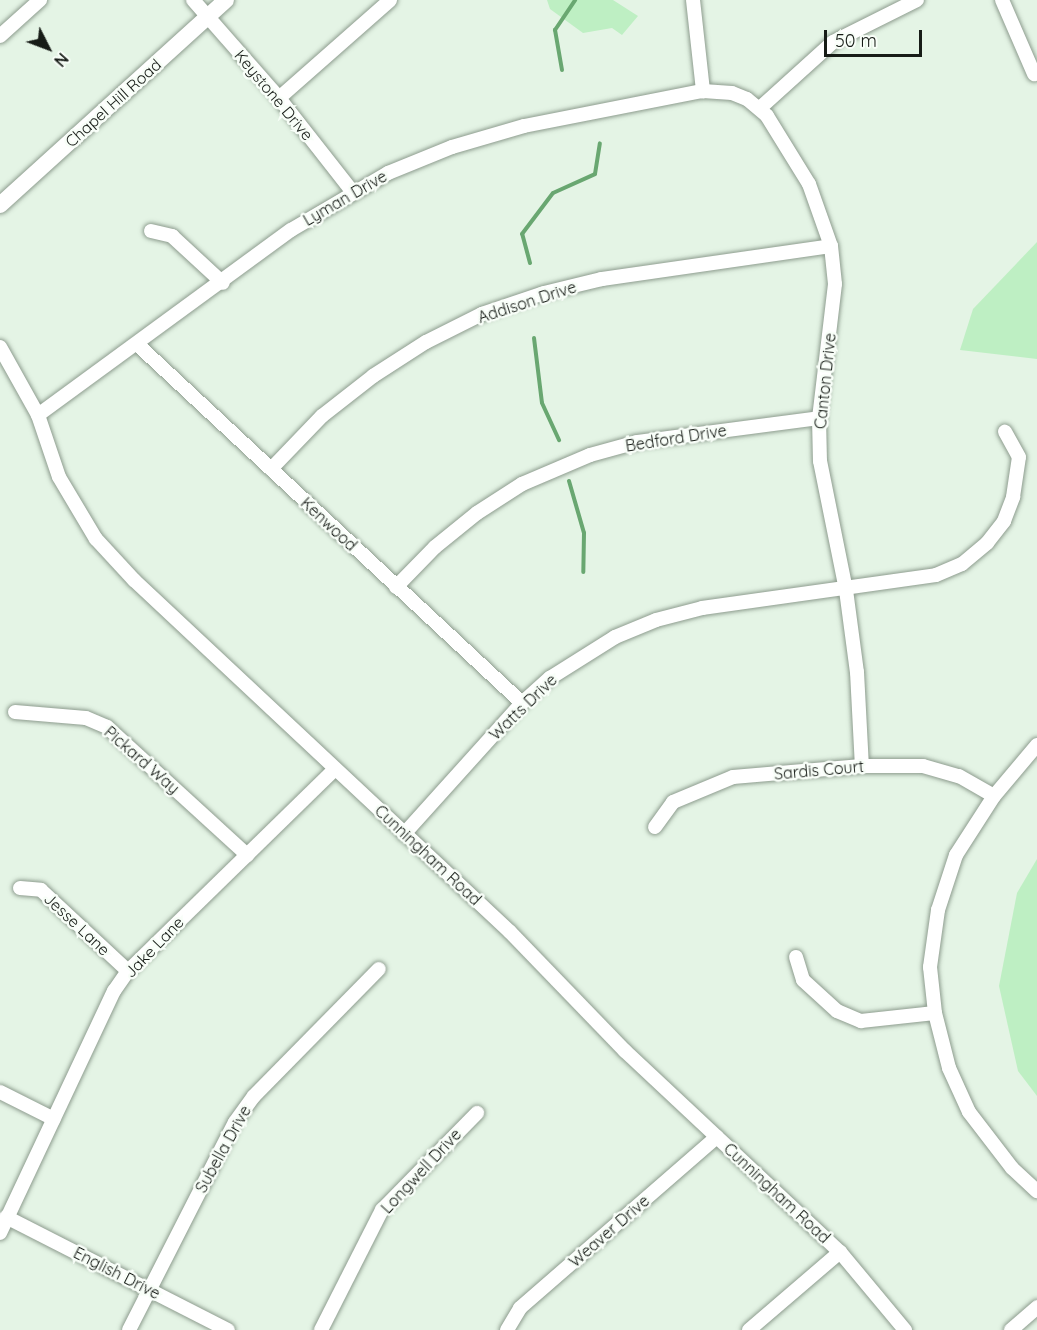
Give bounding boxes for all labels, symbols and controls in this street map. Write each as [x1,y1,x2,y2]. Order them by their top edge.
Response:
north arrow [18,18,78,78]
scale bar [827,18,924,56]
text: 50 m [835,29,877,52]
street label: Keystone Drive [231,46,317,144]
text: N [50,49,73,71]
street label: Chapel Hill Road [61,55,165,151]
street label: Lyman Drive [300,166,390,230]
street label: Addison Drive [475,277,579,327]
street label: Canton Drive [810,332,840,430]
street label: Bedford Drive [624,421,728,455]
street label: Kenwood [297,493,361,555]
street label: Watts Drive [485,670,561,744]
street label: Pickard Way [100,722,184,798]
street label: Sardis Court [773,757,865,783]
street label: Cunningham Road [371,801,485,909]
street label: Jesse Lane [40,889,114,959]
street label: Jake Lane [120,913,188,981]
street label: Subella Drive [191,1102,255,1196]
street label: Longwell Drive [377,1125,465,1217]
street label: Cunningham Road [720,1139,834,1247]
street label: Weaver Drive [565,1191,653,1271]
street label: English Drive [70,1243,164,1303]

